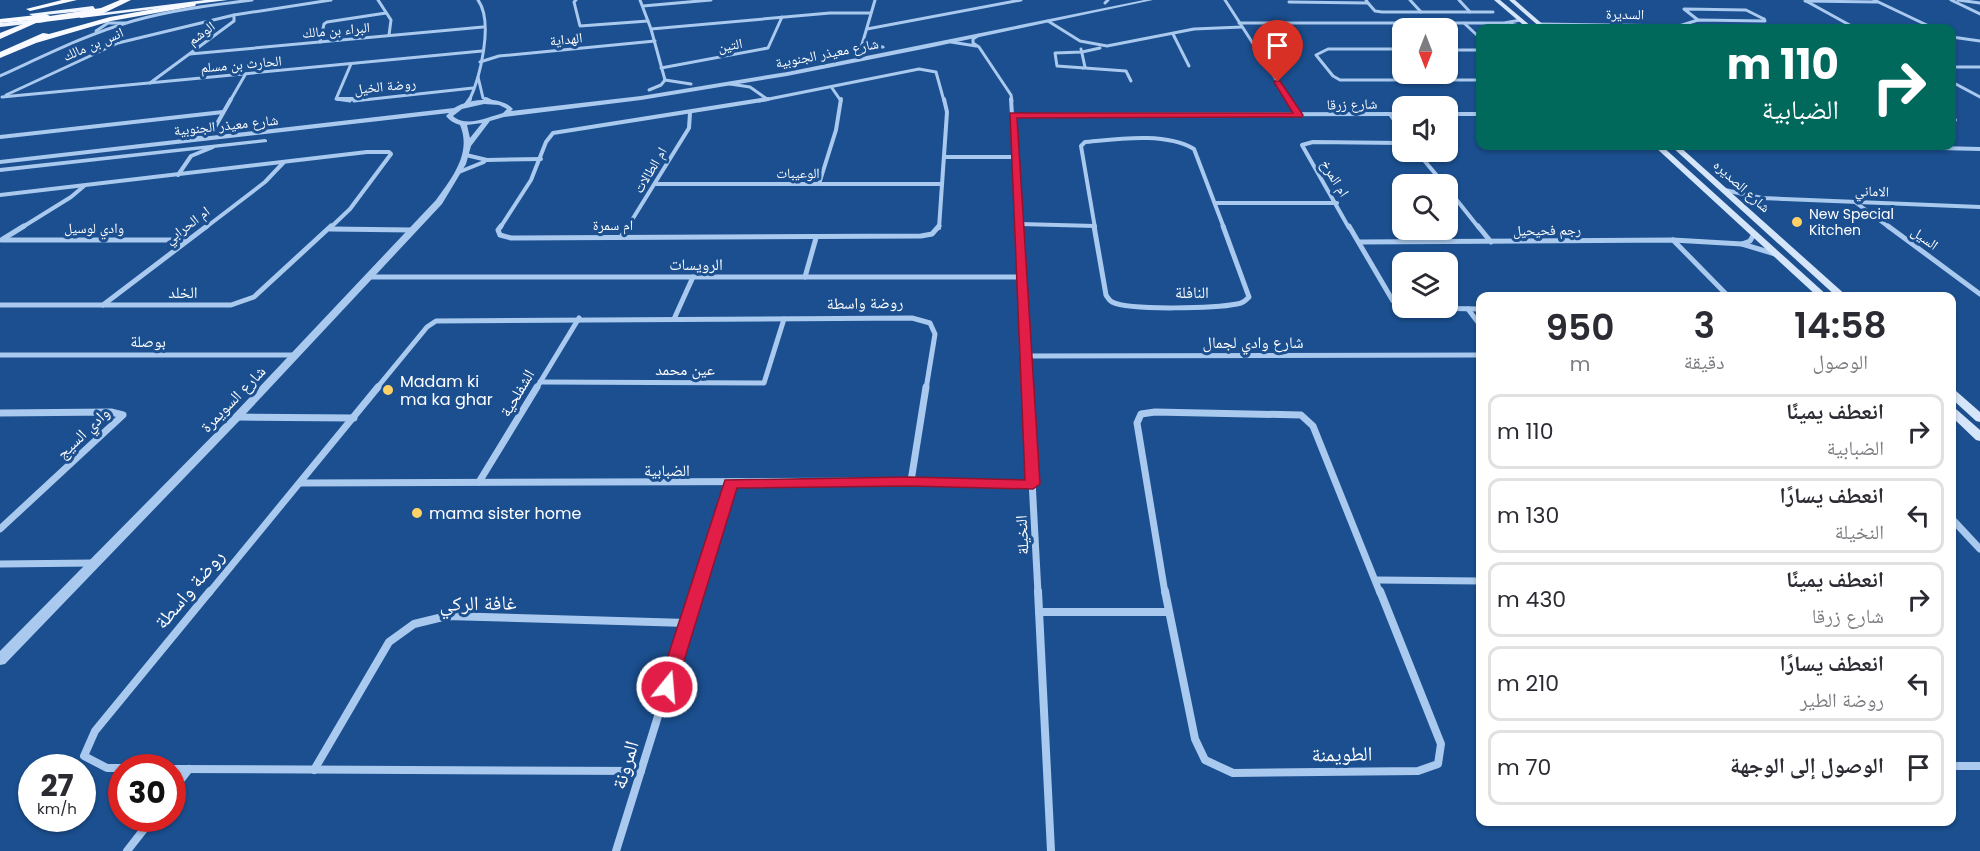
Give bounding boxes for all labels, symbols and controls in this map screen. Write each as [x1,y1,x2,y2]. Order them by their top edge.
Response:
street label: السديرة [1606,4,1644,24]
street label: الوشم [183,16,219,50]
street label: البراء بن مالك [301,17,371,43]
north arrow [1392,18,1458,84]
map controls [1392,18,1458,318]
pin [1252,20,1303,82]
street label: انس بن مالك [60,22,126,66]
street label: الهداية [549,27,583,51]
icon: arrive [1261,29,1294,62]
street label: التين [716,33,744,57]
street label: شارع معيذر الجنوبية [774,33,880,73]
text: 110 m [1727,35,1839,94]
icon: right [1860,48,1938,126]
street label: الحارث بن مسلم [200,50,282,78]
street label: روضة الخيل [353,73,417,99]
text: الضبابية [1762,91,1839,128]
street label: شارع زرقا [1327,94,1377,114]
button: sound [1392,96,1458,162]
street label: شارع معيذر الجنوبية [173,110,279,140]
street label: ام الطالات [628,143,672,197]
street label: شارع الصديره [1709,155,1775,217]
street label: ام المرخ [1316,156,1354,200]
street label: الوعيبات [776,163,820,183]
button: search [1392,174,1458,240]
street label: الاماني [1855,180,1889,203]
street label: ام الحرابي [160,201,215,250]
place label: New Special Kitchen [1809,204,1894,240]
street label: ام سمرة [593,215,633,235]
marker: New Special Kitchen [1790,215,1804,229]
street label: وادي لوسيل [64,218,124,240]
street label: رجم فحيحيل [1513,219,1581,241]
street label: السيل [1907,221,1943,255]
button: layers [1392,252,1458,318]
street label: الرويسات [669,253,723,276]
street label: الخلد [168,281,198,304]
street label: النافلة [1175,281,1209,304]
street label: روضة واسطة [826,291,904,315]
text: 3 [1693,300,1715,351]
text: 14:58 [1794,300,1887,351]
text: 950 [1545,302,1614,353]
street label: بوصلة [130,330,166,353]
street label: شارع وادي لجمال [1203,331,1304,355]
text: دقيقة [1684,348,1725,376]
text: الوصول [1813,348,1868,376]
text: m [1570,350,1590,378]
street label: عين محمد [655,358,715,381]
street label: شارع السويمرة [195,360,271,438]
street label: الشفلحية [494,365,540,421]
place label: Madam ki ma ka ghar [400,370,493,411]
marker: Madam ki ma ka ghar [381,383,395,397]
text: انعطف يمينًا [1786,396,1884,427]
street label: وادي السيج [51,402,116,465]
icon: right [1902,415,1935,448]
text: 110 m [1497,416,1553,447]
text: الضبابية [1827,434,1884,462]
street label: الضبابية [644,459,690,482]
text: انعطف يسارًا [1780,480,1884,511]
icon: left [1902,499,1935,532]
text: 130 m [1497,500,1559,531]
place label: mama sister home [429,502,581,525]
marker: mama sister home [410,506,424,520]
street label: النخيلة [1009,515,1035,555]
text: النخيلة [1835,518,1884,546]
street label: روضة واسطة [147,543,231,635]
text: انعطف يمينًا [1786,564,1884,595]
icon: right [1902,583,1935,616]
text: 430 m [1497,584,1566,615]
street label: غافة الركي [439,588,517,620]
text: شارع زرقا [1812,602,1884,630]
text: انعطف يسارًا [1780,648,1884,679]
position arrow [635,655,699,719]
icon: left [1902,667,1935,700]
text: 210 m [1497,668,1559,699]
text: روضة الطير [1800,686,1884,714]
street label: المرونة [604,737,646,793]
street label: الطويمنة [1311,739,1373,769]
text: الوصول إلى الوجهة [1730,750,1884,781]
icon: arrive [1902,751,1935,784]
text: 70 m [1497,752,1551,783]
speed limit sign: 30 [108,754,186,832]
text: 27 [40,764,74,807]
text: km/h [37,798,77,819]

